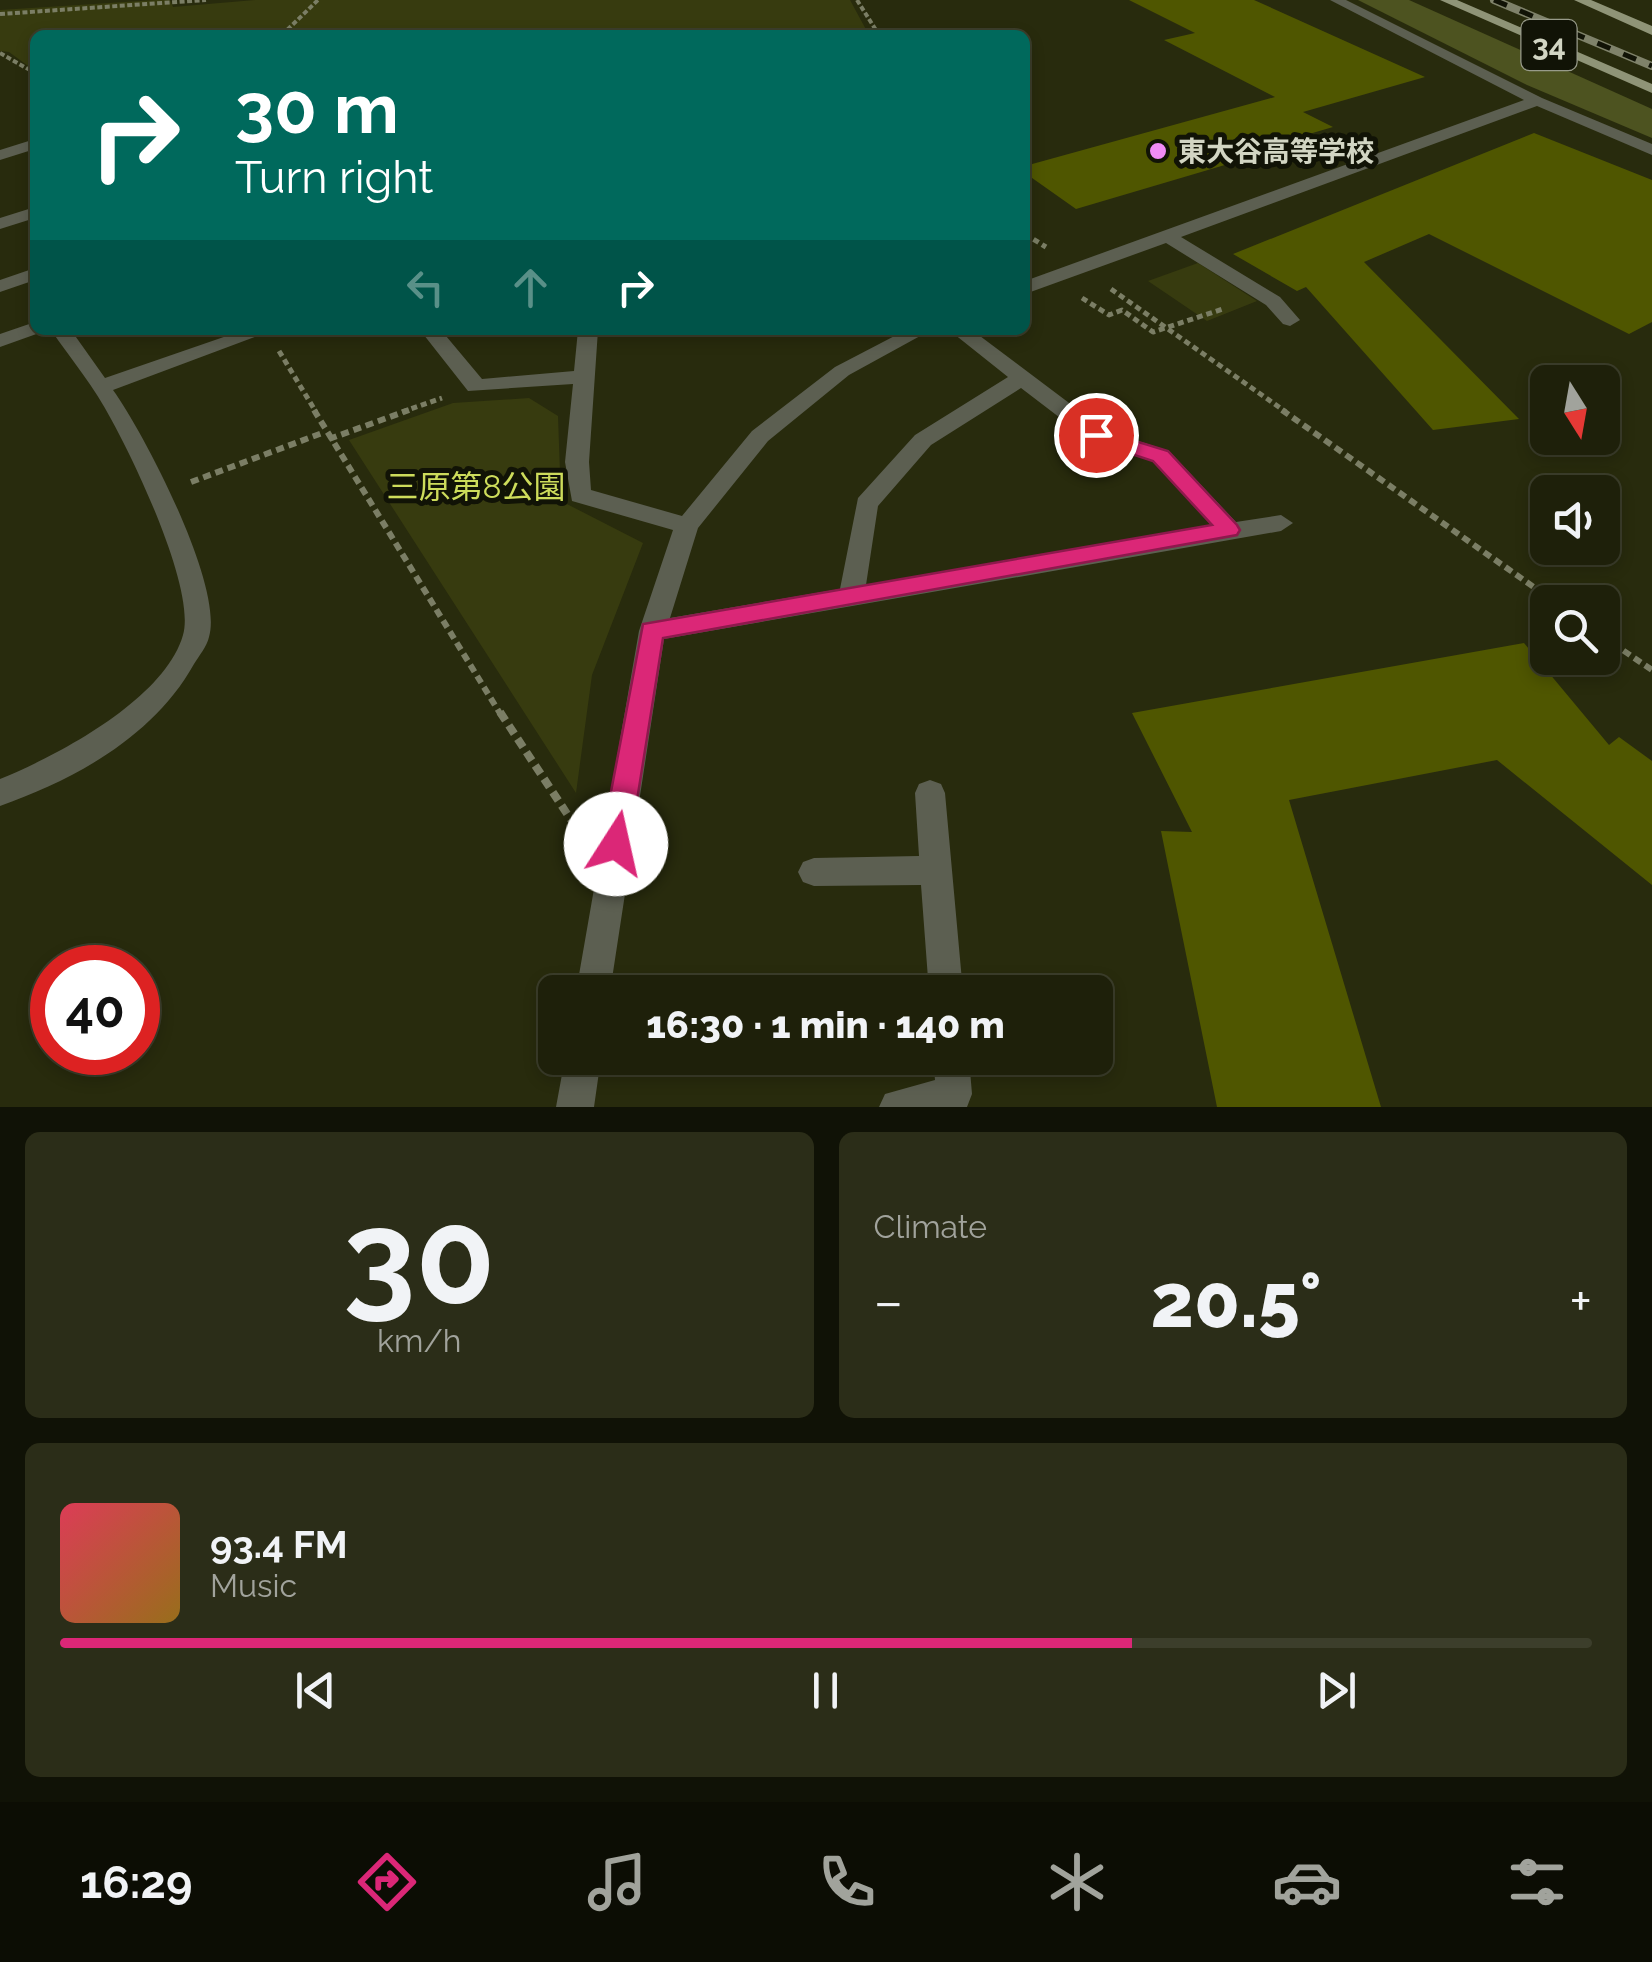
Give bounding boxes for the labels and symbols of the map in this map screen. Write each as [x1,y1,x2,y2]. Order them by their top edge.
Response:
road number: 34 [1522,20,1576,70]
place label: 東大谷高等学校 [1178,135,1374,168]
marker: 東大谷高等学校 [1147,140,1169,162]
north arrow [1530,365,1620,455]
pin [1054,393,1139,478]
park label: 三原第8公園 [387,468,565,505]
position arrow [564,792,668,896]
speed limit sign: 40 [30,945,160,1075]

